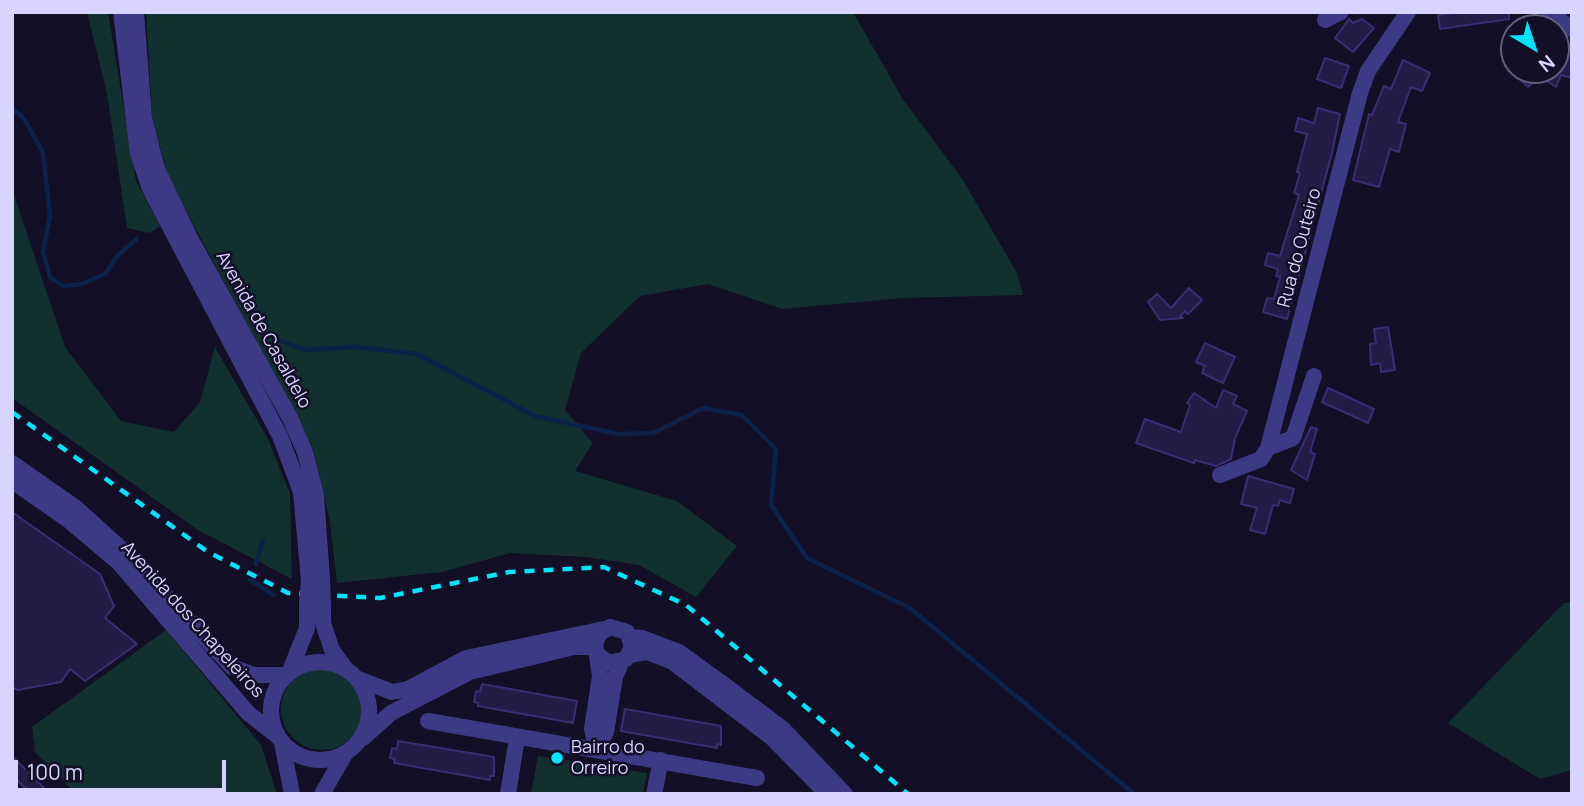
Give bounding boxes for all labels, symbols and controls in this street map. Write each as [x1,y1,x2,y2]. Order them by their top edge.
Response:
north arrow [1500,14,1570,84]
text: N [1533,49,1560,78]
street label: Rua do Outeiro [1274,186,1326,310]
street label: Avenida de Casaldelo [211,248,315,412]
street label: Avenida dos Chapeleiros [116,537,268,703]
place label: Bairro do Orreiro [571,737,645,780]
scale bar [18,746,229,790]
marker: Bairro do Orreiro [549,750,565,766]
text: 100 m [27,758,83,786]

